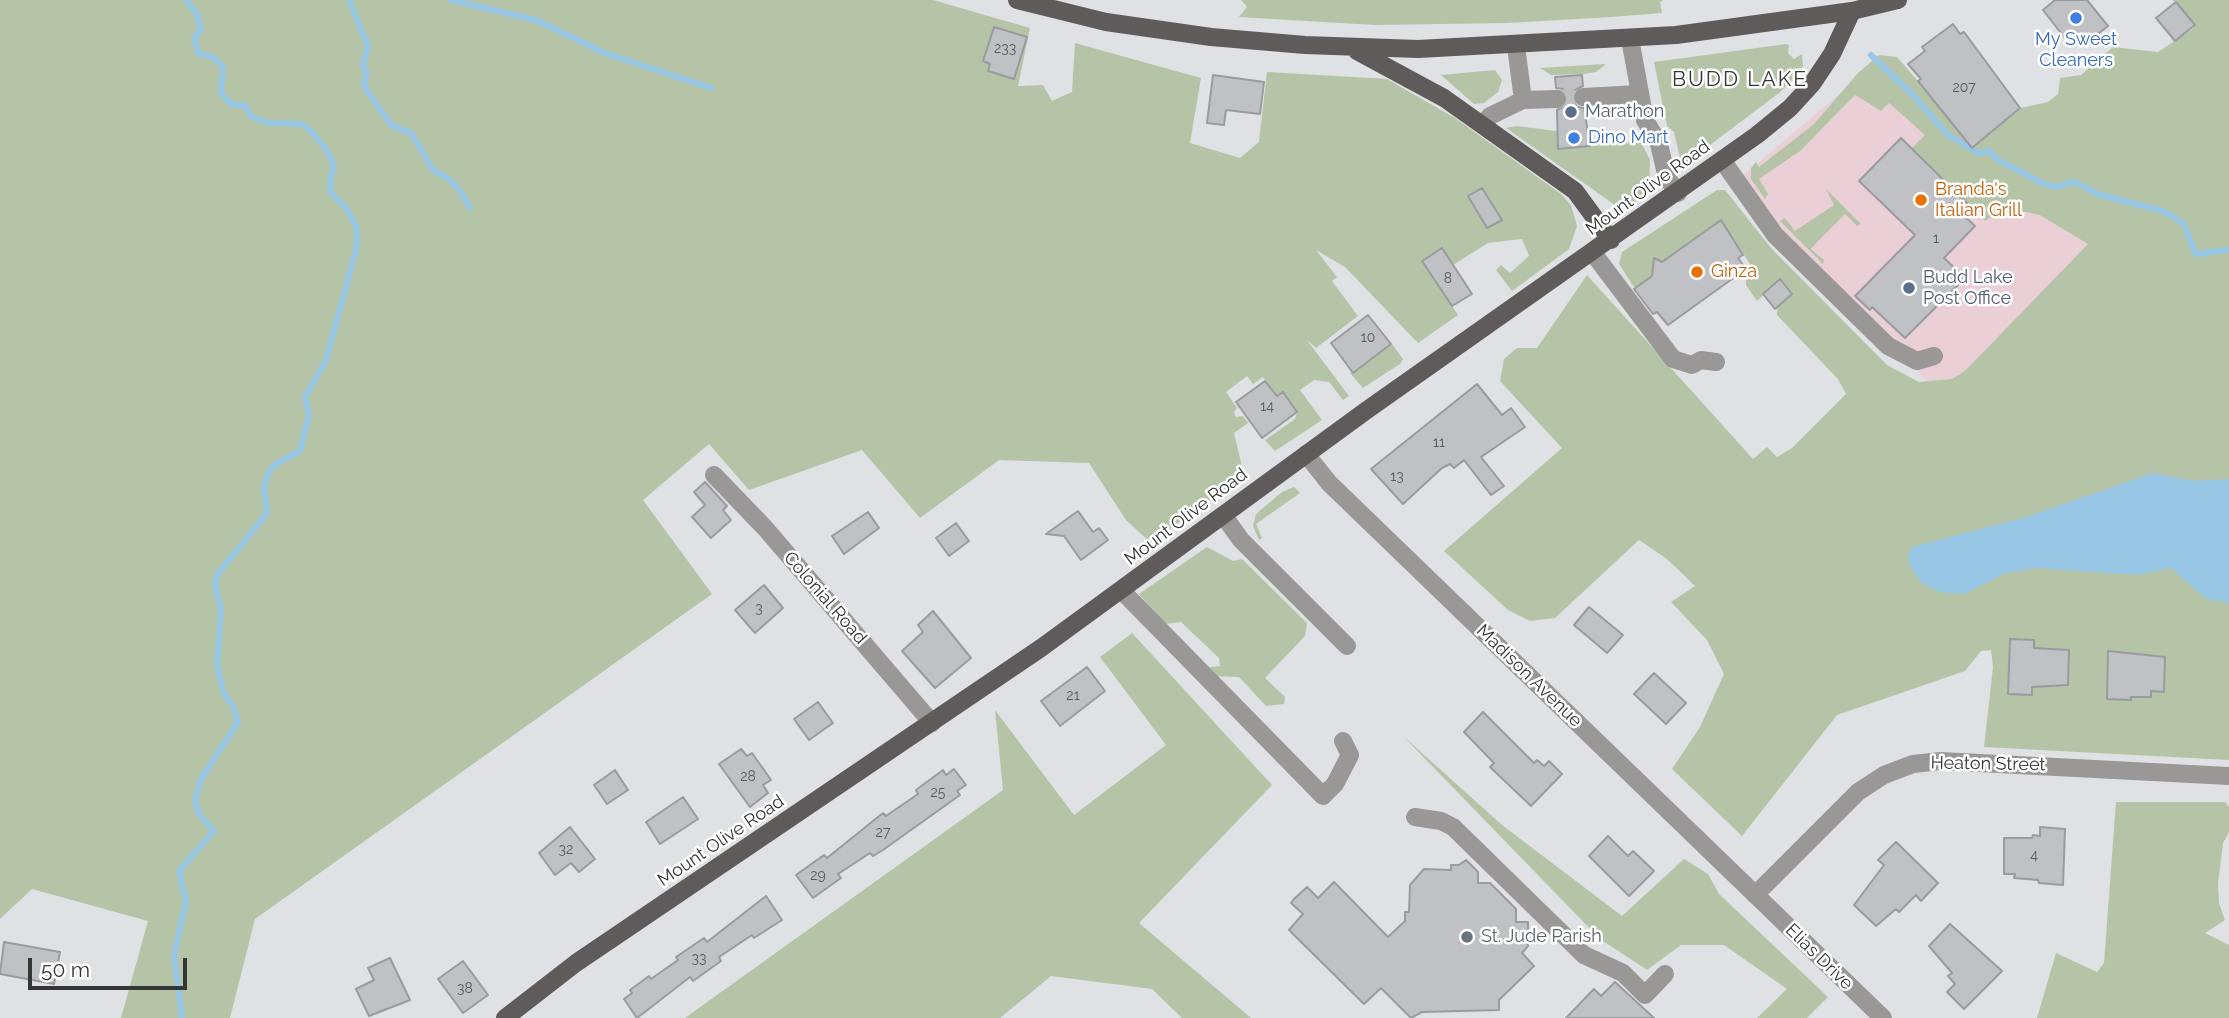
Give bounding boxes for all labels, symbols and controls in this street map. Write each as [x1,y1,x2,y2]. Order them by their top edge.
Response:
marker: My Sweet Cleaners [2068,10,2084,26]
place label: My Sweet Cleaners [2035,29,2117,72]
house number: 233 [994,41,1016,57]
district label: BUDD LAKE [1673,67,1807,93]
house number: 207 [1952,80,1976,96]
place label: Marathon [1585,101,1664,123]
marker: Marathon [1563,104,1579,120]
place label: Dino Mart [1588,127,1668,149]
marker: Dino Mart [1566,130,1582,146]
street label: Mount Olive Road [1582,136,1714,240]
place label: Branda's Italian Grill [1935,179,2022,222]
marker: Branda's Italian Grill [1913,192,1929,208]
house number: 1 [1933,231,1939,247]
place label: Ginza [1711,261,1757,283]
marker: Ginza [1689,264,1705,280]
place label: Budd Lake Post Office [1923,267,2013,310]
house number: 8 [1444,271,1452,287]
marker: Budd Lake Post Office [1901,280,1917,296]
house number: 10 [1361,330,1375,346]
house number: 14 [1260,399,1274,415]
house number: 11 [1433,435,1445,451]
street label: Mount Olive Road [1120,464,1252,570]
house number: 13 [1390,469,1404,485]
street label: Colonial Road [779,547,871,649]
house number: 3 [755,601,763,617]
street label: Madison Avenue [1472,620,1586,732]
house number: 21 [1066,688,1080,704]
street label: Heaton Street [1930,752,2046,776]
house number: 28 [740,769,756,785]
house number: 25 [931,785,945,801]
street label: Mount Olive Road [654,791,788,891]
house number: 27 [876,825,890,841]
house number: 32 [559,842,573,858]
house number: 4 [2030,848,2038,864]
house number: 29 [810,868,826,884]
street label: Elias Drive [1781,919,1857,995]
place label: St. Jude Parish [1481,926,1602,948]
marker: St. Jude Parish [1459,929,1475,945]
scale bar [32,944,191,988]
house number: 33 [692,951,706,967]
text: 50 m [41,957,90,982]
house number: 38 [457,981,473,997]

